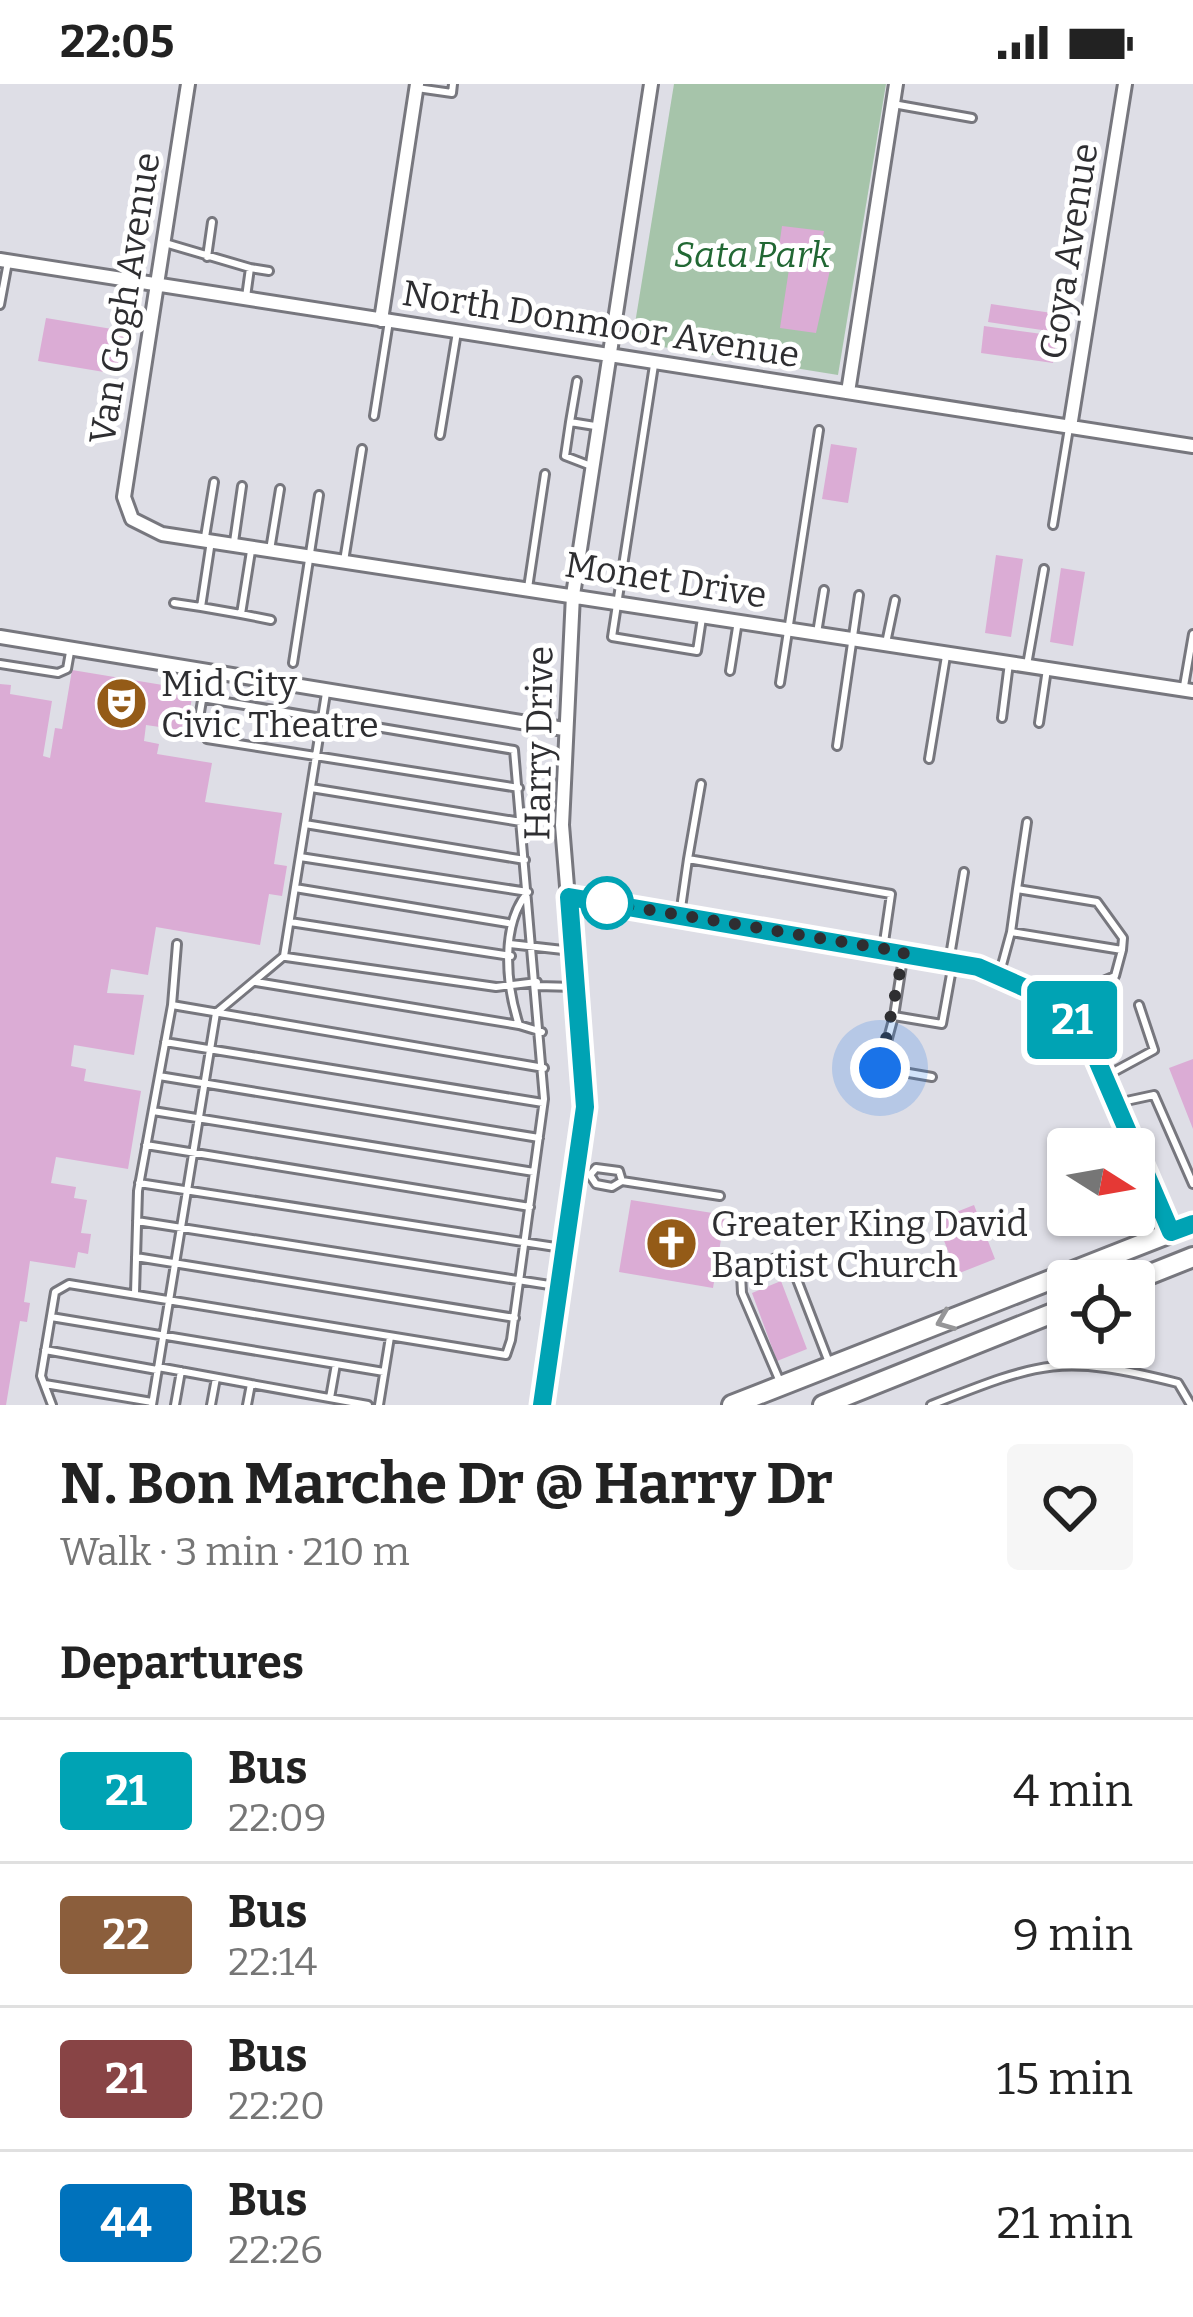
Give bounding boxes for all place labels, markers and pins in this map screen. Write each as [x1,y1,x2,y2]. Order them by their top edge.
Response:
place label: Mid City Civic Theatre [161,662,379,747]
theatre icon: Mid City Civic Theatre [94,676,150,732]
unlabelled marker [582,878,632,928]
place label: Greater King David Baptist Church [711,1202,1028,1287]
church icon: Greater King David Baptist Church [644,1216,700,1272]

